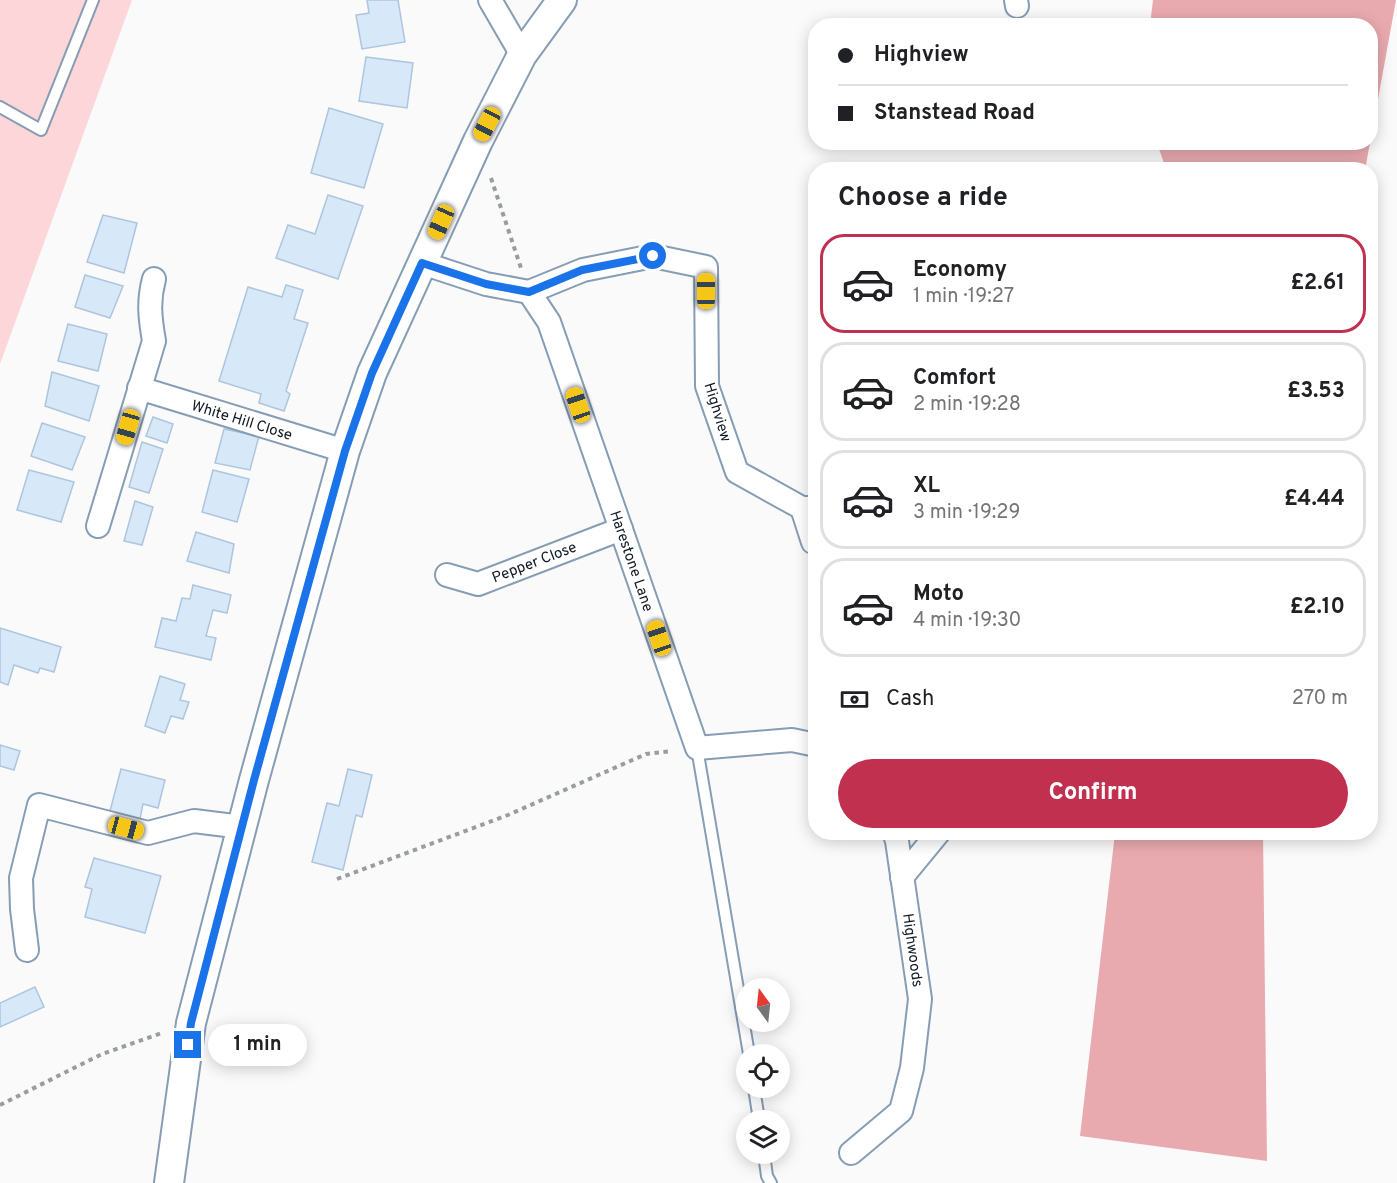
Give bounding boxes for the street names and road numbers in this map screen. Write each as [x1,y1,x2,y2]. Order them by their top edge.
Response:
street label: Highview [699,380,735,445]
street label: White Hill Close [189,397,294,446]
street label: Harestone Lane [604,508,657,615]
street label: Pepper Close [489,539,580,588]
street label: Highwoods [897,912,926,988]

